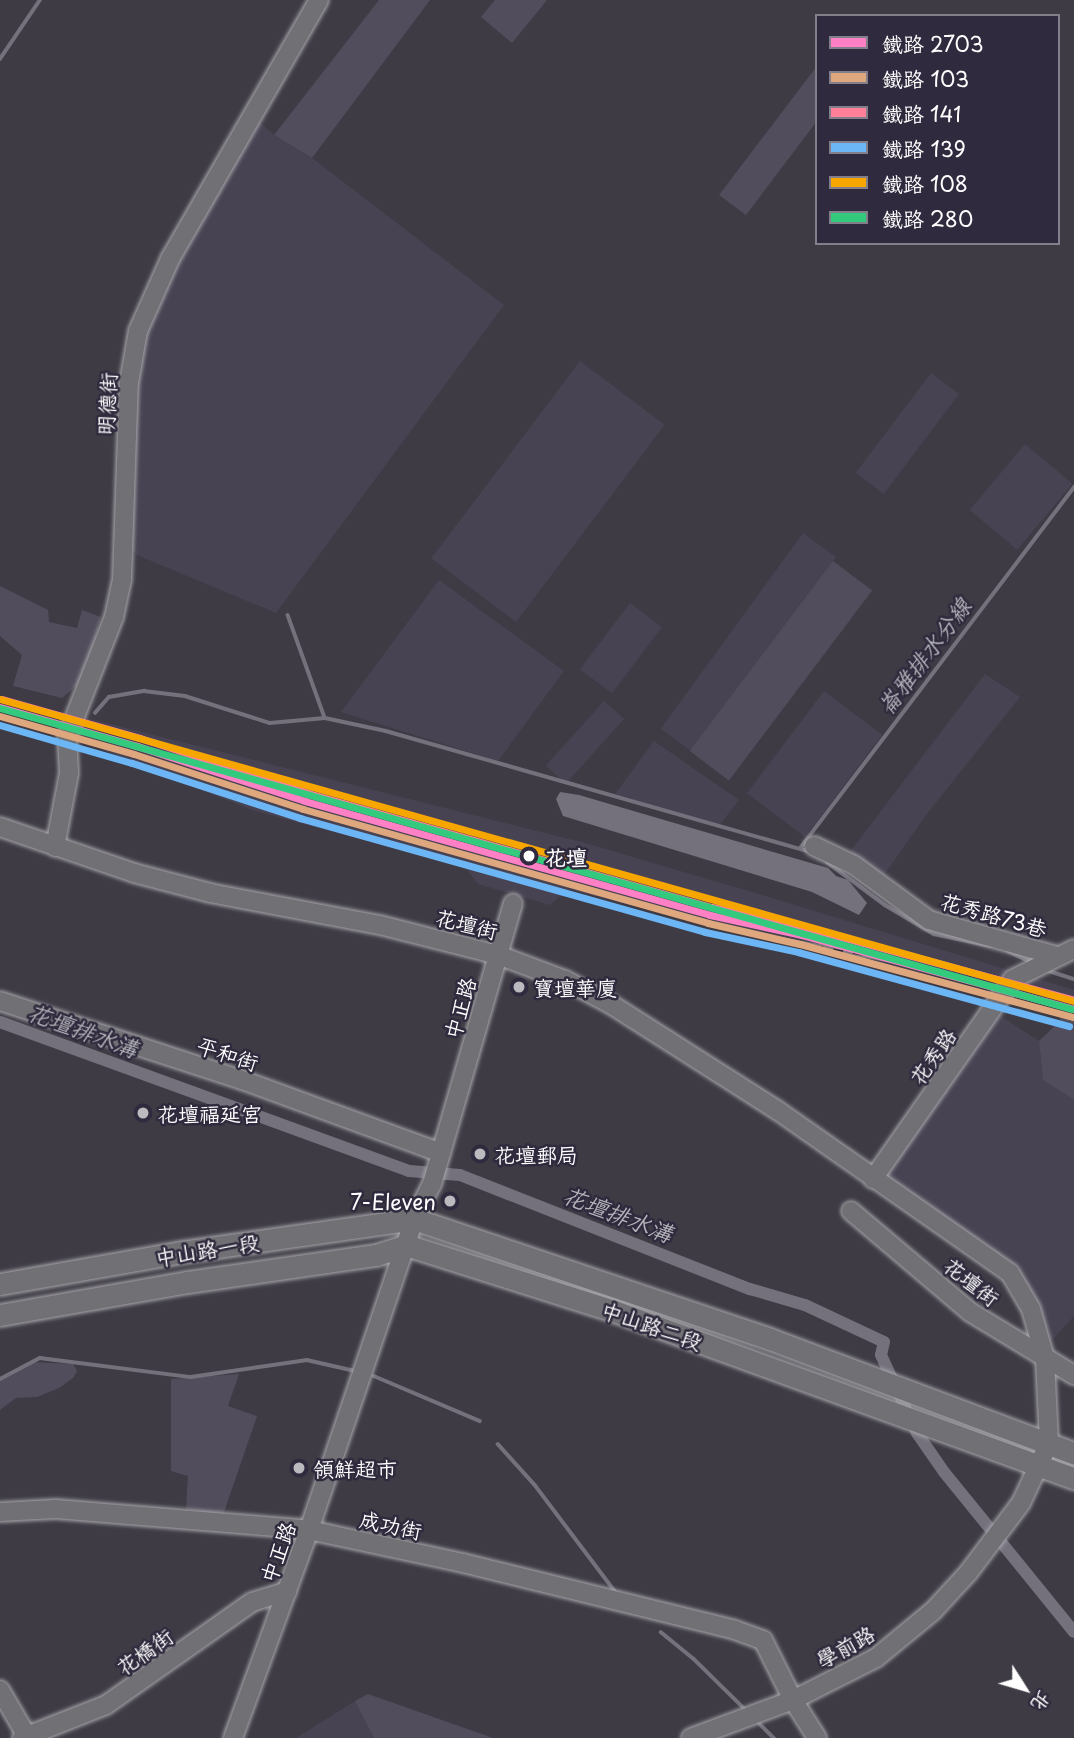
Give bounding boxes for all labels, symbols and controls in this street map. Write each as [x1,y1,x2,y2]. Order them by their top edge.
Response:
legend [815,14,1060,245]
text: 鐵路 2703 [882,27,984,59]
text: 鐵路 103 [882,62,969,94]
text: 鐵路 141 [882,97,961,129]
text: 鐵路 139 [882,132,966,164]
text: 鐵路 108 [882,167,968,199]
text: 鐵路 280 [882,202,973,234]
street label: 明德街 [92,372,120,436]
water label: 崙雅排水分線 [871,593,977,719]
place label: 花壇 [545,843,587,869]
marker: 花壇 [519,846,539,866]
street label: 花秀路73巷 [938,887,1050,941]
street label: 花壇街 [433,903,501,943]
street label: 中正路 [438,974,480,1042]
place label: 寶壇華廈 [533,974,617,1000]
marker: 寶壇華廈 [511,979,527,995]
water label: 花壇排水溝 [24,997,142,1063]
street label: 花秀路 [904,1023,960,1089]
street label: 平和街 [194,1031,262,1075]
place label: 花壇福延宮 [157,1100,262,1126]
marker: 花壇福延宮 [135,1105,151,1121]
place label: 花壇郵局 [494,1141,578,1167]
marker: 花壇郵局 [472,1146,488,1162]
water label: 花壇排水溝 [559,1181,677,1247]
place label: 7-Eleven [350,1188,436,1214]
marker: 7-Eleven [442,1193,458,1209]
street label: 中山路一段 [153,1228,261,1270]
street label: 花壇街 [939,1252,1005,1310]
street label: 中山路二段 [598,1296,706,1354]
place label: 領鮮超市 [313,1455,397,1481]
marker: 領鮮超市 [291,1460,307,1476]
street label: 成功街 [358,1505,424,1543]
street label: 中正路 [254,1518,300,1586]
street label: 學前路 [811,1620,879,1672]
street label: 花橋街 [111,1623,177,1679]
north arrow [990,1654,1060,1724]
text: 北 [1025,1686,1059,1718]

